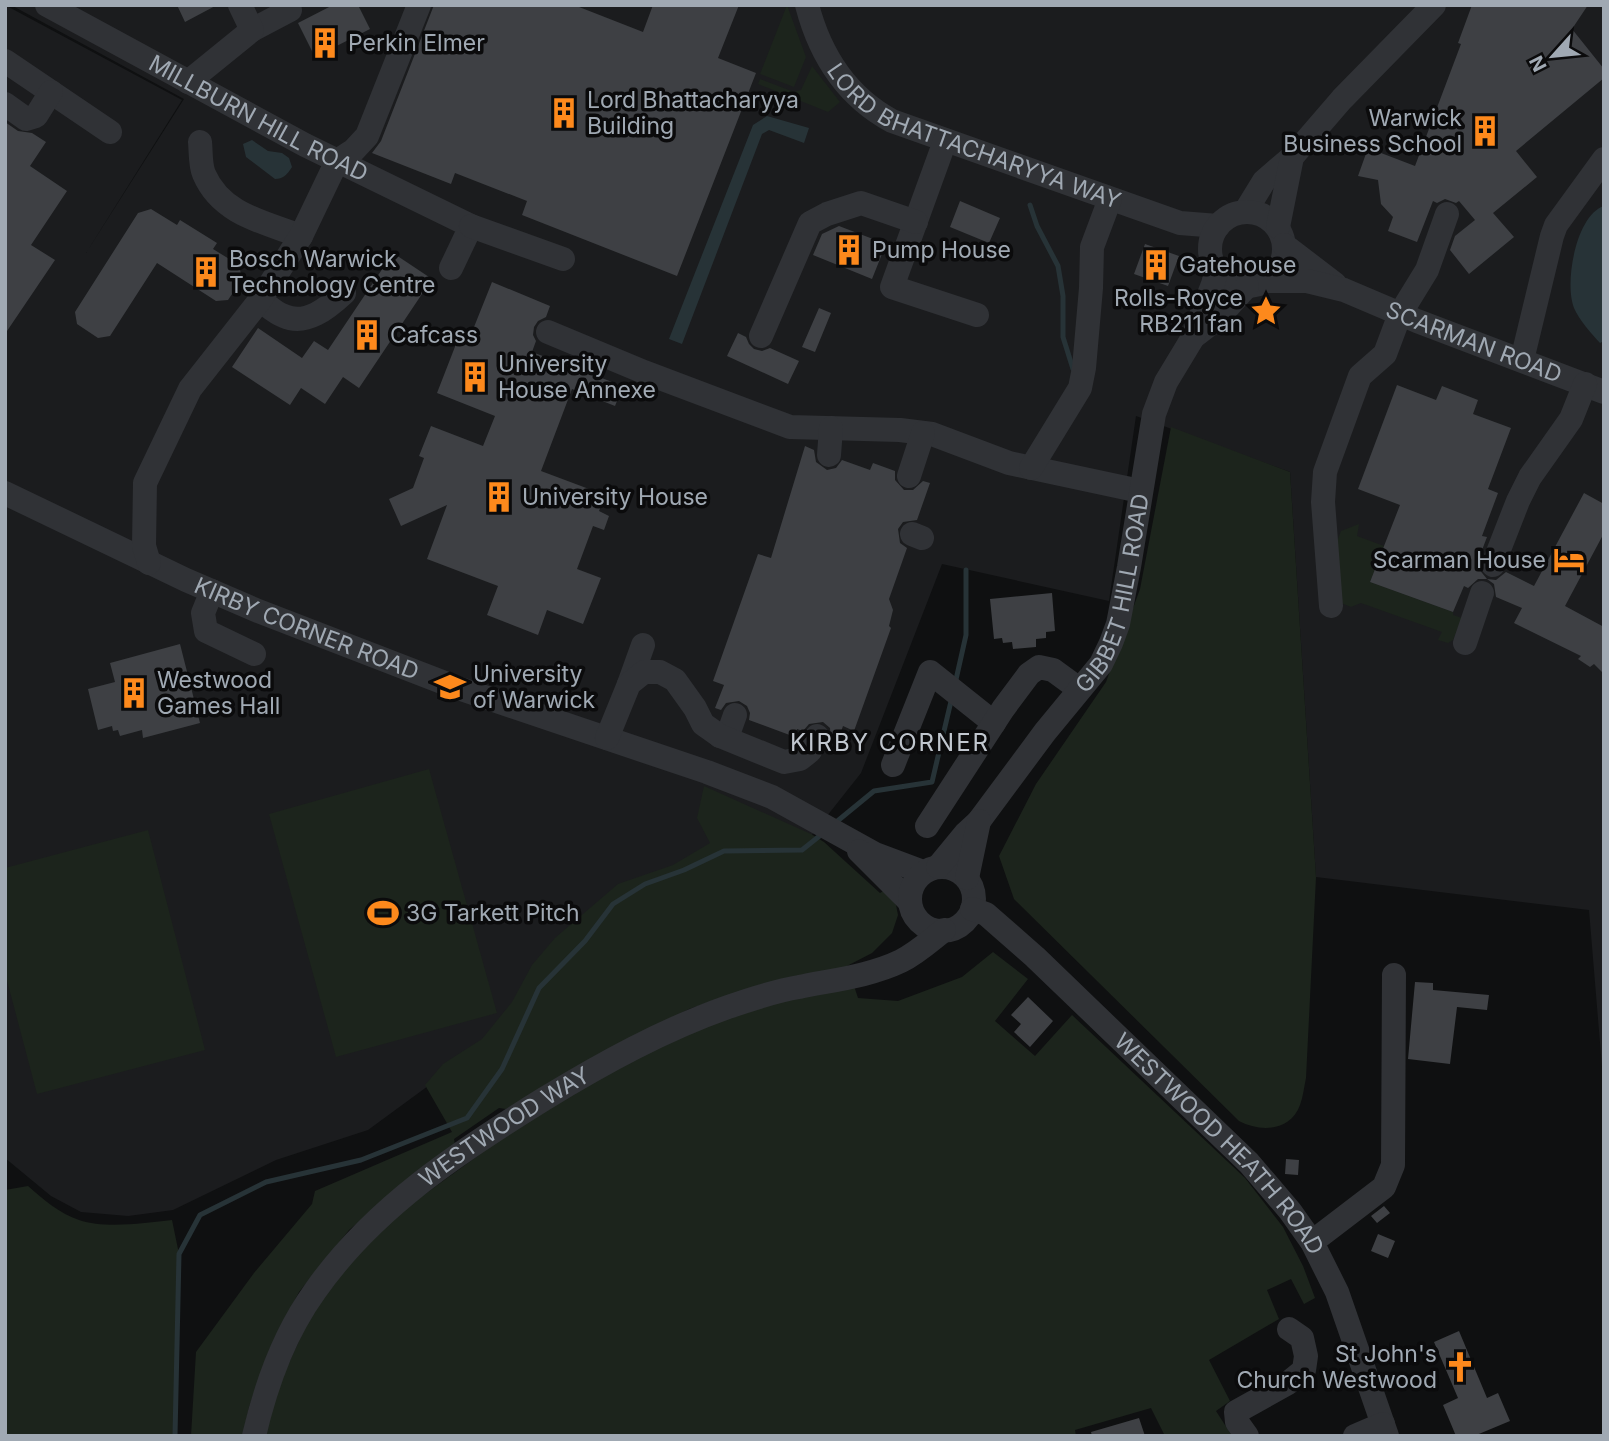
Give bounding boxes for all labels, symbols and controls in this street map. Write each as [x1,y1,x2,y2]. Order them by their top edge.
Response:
north arrow [1518,21,1588,91]
building icon: Perkin Elmer [308,26,342,60]
place label: Perkin Elmer [348,29,485,57]
street label: MILLBURN HILL ROAD [144,49,373,188]
text: N [1525,52,1552,75]
street label: LORD BHATTACHARYYA WAY [821,58,1125,215]
place label: Lord Bhattacharyya Building [587,86,799,140]
building icon: Lord Bhattacharyya Building [547,96,581,130]
place label: Warwick Business School [1283,104,1462,158]
building icon: Warwick Business School [1468,114,1502,148]
building icon: Pump House [832,233,866,267]
place label: Pump House [872,236,1011,264]
place label: Bosch Warwick Technology Centre [229,245,435,299]
building icon: Gatehouse [1139,248,1173,282]
place label: Gatehouse [1179,251,1296,279]
building icon: Bosch Warwick Technology Centre [189,255,223,289]
place label: Rolls-Royce RB211 fan [1114,284,1243,338]
place icon: Rolls-Royce RB211 fan [1249,294,1283,328]
street label: SCARMAN ROAD [1382,295,1566,389]
building icon: Cafcass [350,318,384,352]
place label: Cafcass [390,321,478,349]
place label: University House Annexe [498,350,656,404]
building icon: University House Annexe [458,360,492,394]
building icon: University House [482,480,516,514]
place label: University House [522,483,708,511]
street label: GIBBET HILL ROAD [1069,492,1155,698]
hotel icon: Scarman House [1552,543,1586,577]
place label: Scarman House [1373,546,1546,574]
street label: KIRBY CORNER ROAD [190,571,423,686]
place label: University of Warwick [473,660,596,714]
place label: Westwood Games Hall [157,666,280,720]
school or university icon: University of Warwick [433,670,467,704]
building icon: Westwood Games Hall [117,676,151,710]
district label: KIRBY CORNER [790,728,990,757]
sports icon: 3G Tarkett Pitch [366,896,400,930]
place label: 3G Tarkett Pitch [406,899,580,927]
street label: WESTWOOD HEATH ROAD [1109,1027,1330,1259]
street label: WESTWOOD WAY [413,1061,595,1193]
place label: St John's Church Westwood [1237,1340,1437,1394]
church icon: St John's Church Westwood [1443,1350,1477,1384]

